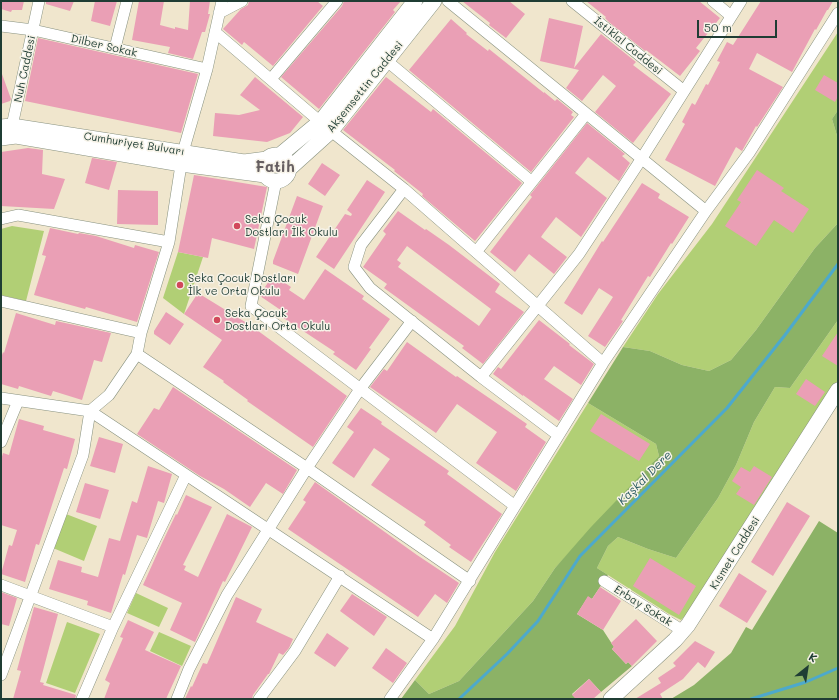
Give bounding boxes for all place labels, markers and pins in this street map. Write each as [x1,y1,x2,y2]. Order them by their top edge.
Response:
place label: Seka Çocuk Dostları İlk Okulu [245,213,338,239]
marker: Seka Çocuk Dostları İlk Okulu [232,221,242,231]
place label: Seka Çocuk Dostları İlk ve Orta Okulu [188,272,296,298]
marker: Seka Çocuk Dostları İlk ve Orta Okulu [175,280,185,290]
place label: Seka Çocuk Dostları Orta Okulu [225,307,330,333]
marker: Seka Çocuk Dostları Orta Okulu [212,315,222,325]

